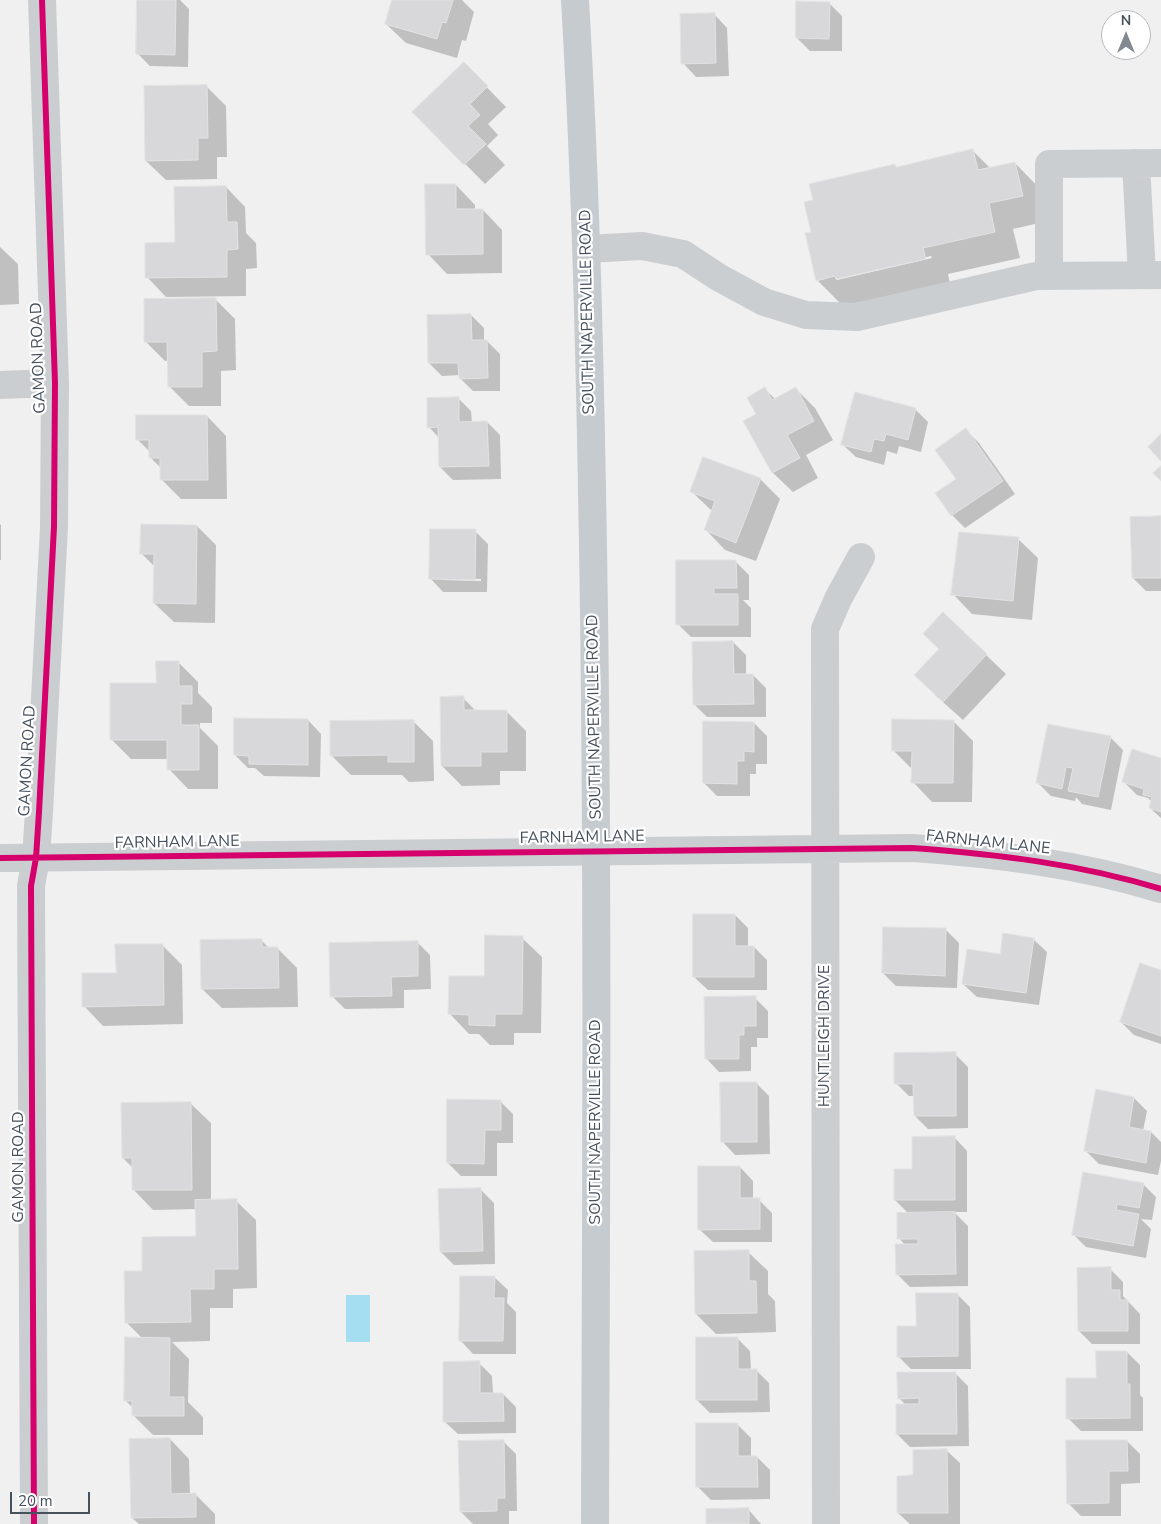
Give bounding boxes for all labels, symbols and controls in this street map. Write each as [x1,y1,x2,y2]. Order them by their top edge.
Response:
north arrow [1101,10,1151,60]
text: N [1121,11,1131,30]
street label: SOUTH NAPERVILLE ROAD [577,209,599,415]
street label: GAMON ROAD [27,302,51,414]
street label: SOUTH NAPERVILLE ROAD [584,614,606,820]
street label: GAMON ROAD [15,705,41,817]
street label: FARNHAM LANE [519,827,645,849]
street label: FARNHAM LANE [925,827,1051,859]
street label: FARNHAM LANE [114,832,240,854]
street label: HUNTLEIGH DRIVE [815,965,835,1107]
street label: SOUTH NAPERVILLE ROAD [586,1019,606,1225]
street label: GAMON ROAD [9,1111,29,1223]
scale bar [12,1482,92,1514]
text: 20 m [18,1491,53,1511]

